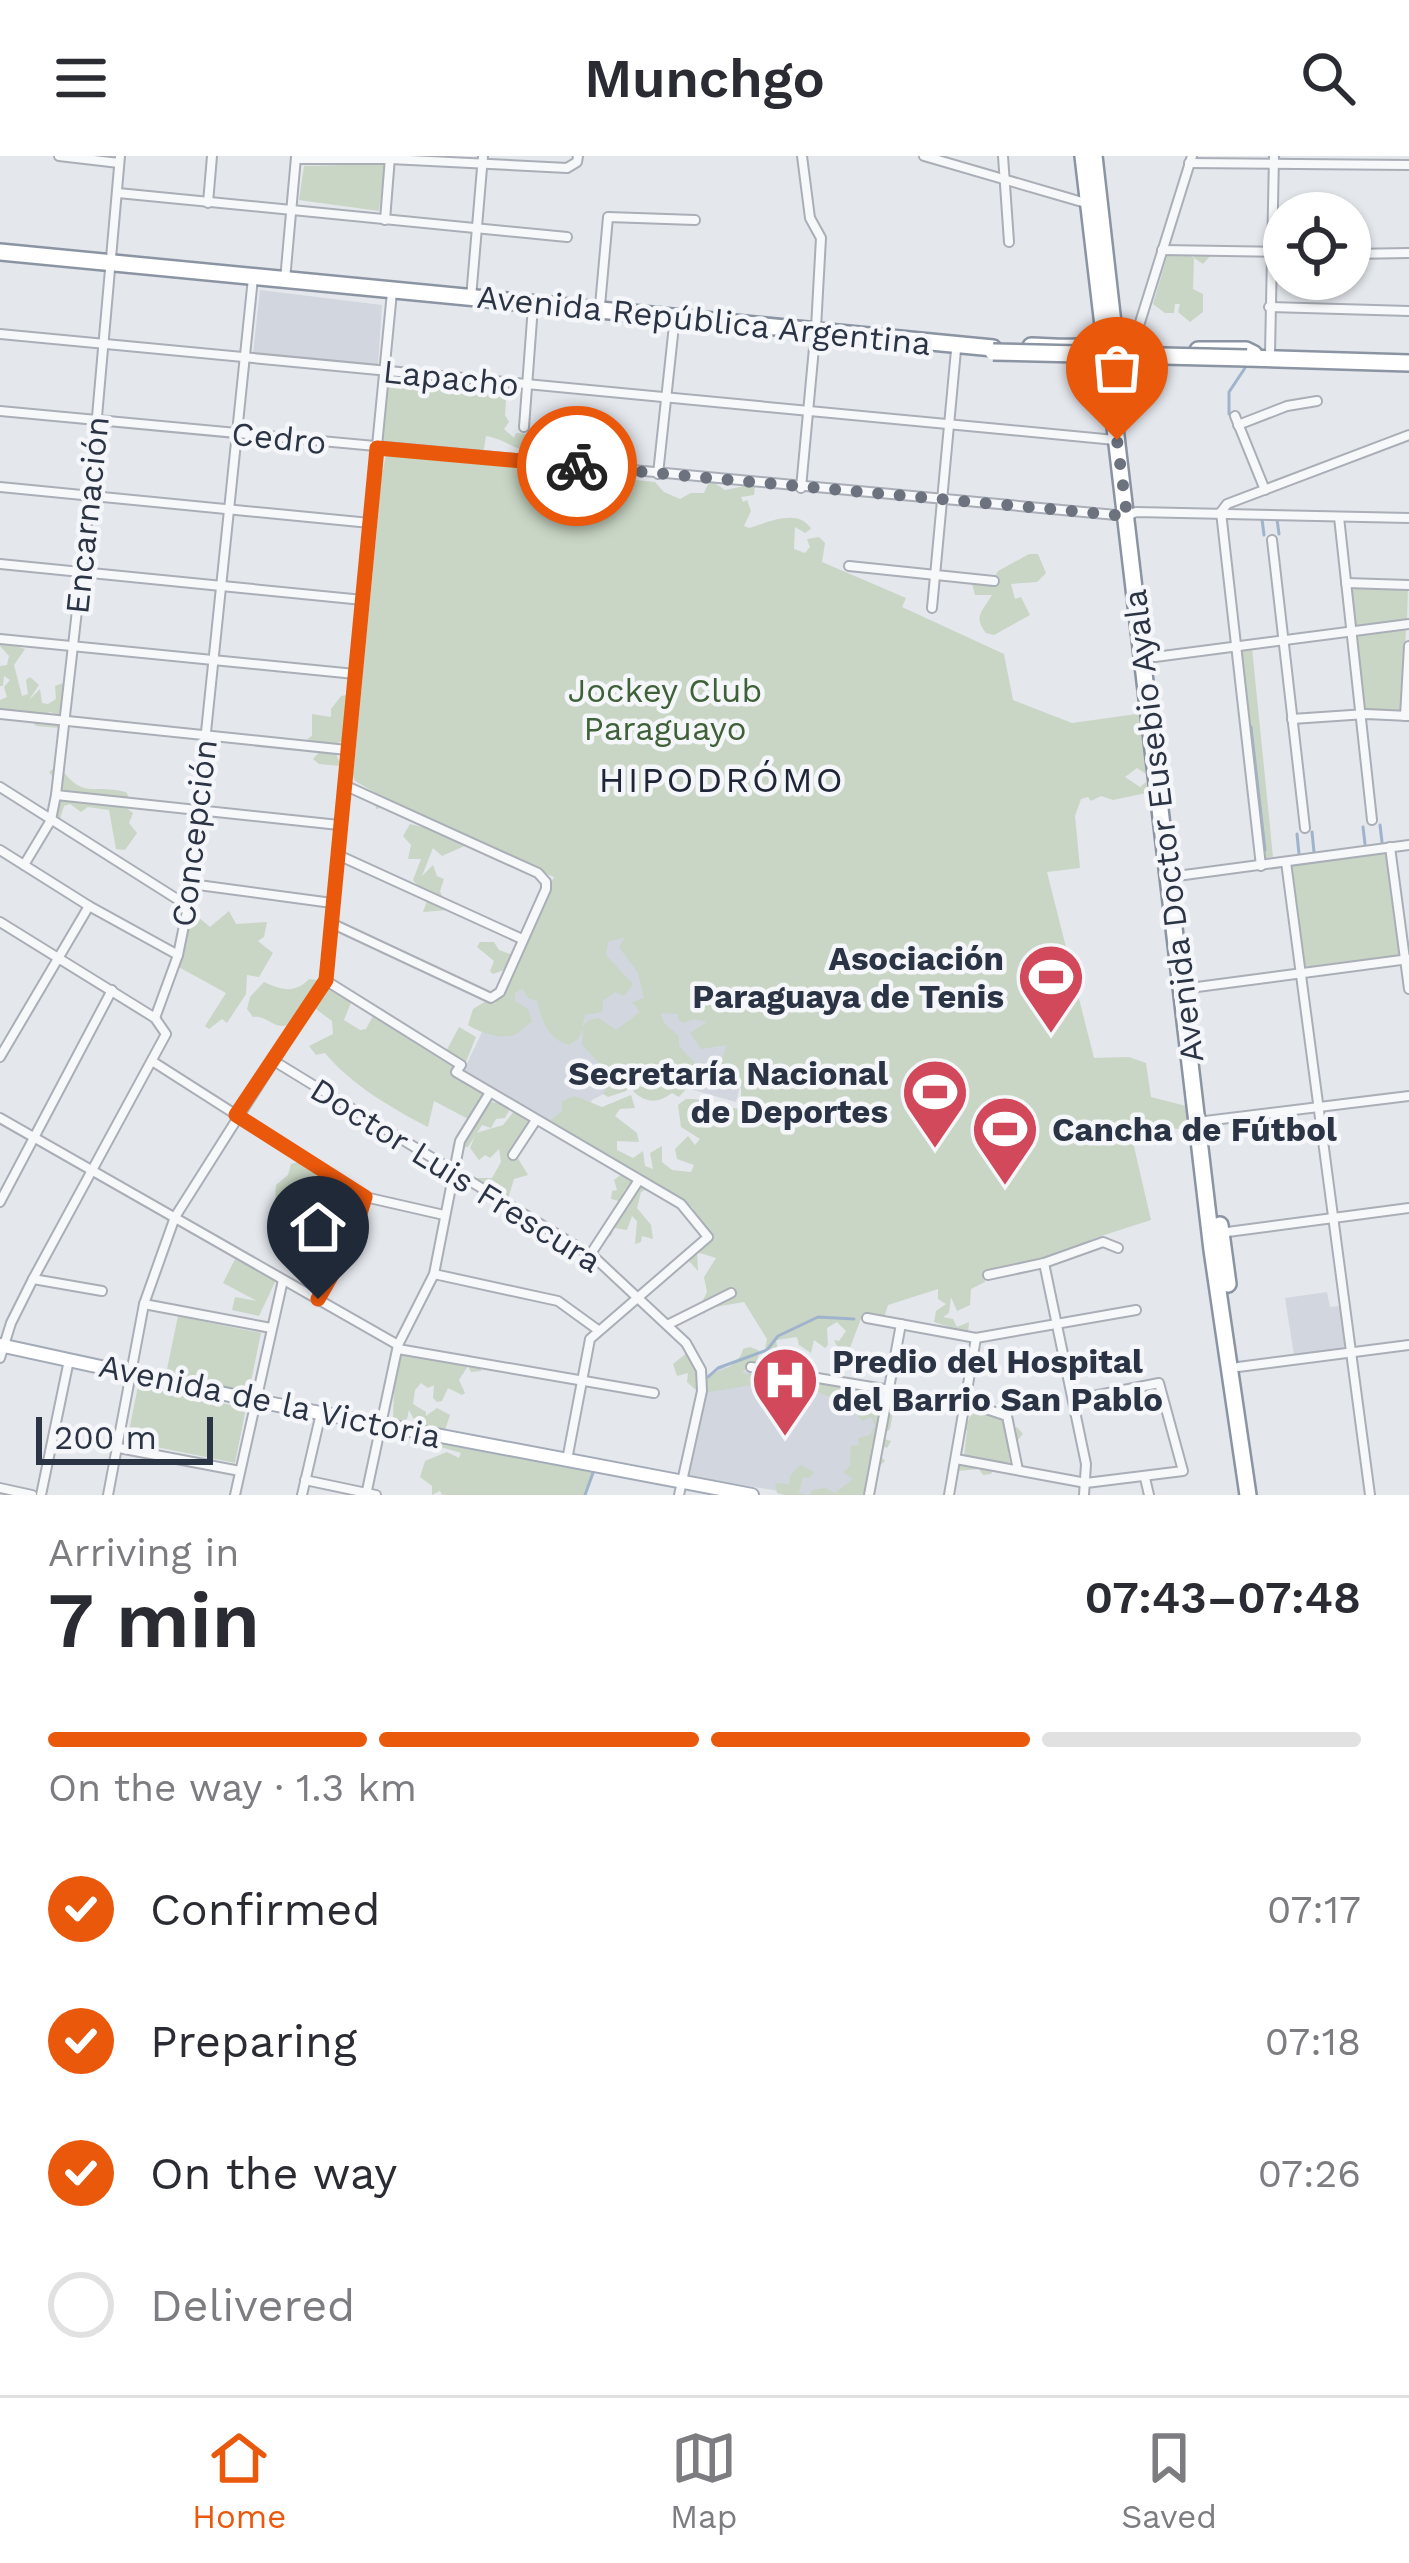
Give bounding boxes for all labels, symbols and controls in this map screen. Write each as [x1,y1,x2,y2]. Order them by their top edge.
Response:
icon: menu [48,45,114,111]
icon: search [1295,45,1361,111]
text: Munchgo [584,47,825,110]
map controls [1263,192,1371,300]
button: locate [1263,192,1371,300]
street label: Avenida República Argentina [475,277,933,363]
pin [1066,317,1168,440]
icon: bag [1084,335,1150,401]
street label: Lapacho [381,351,521,405]
courier [517,406,637,526]
street label: Encarnación [57,414,117,616]
street label: Cedro [230,414,328,462]
icon: bike [544,433,610,499]
street label: Avenida Doctor Eusebio Ayala [1115,587,1211,1065]
park label: Jockey Club Paraguayo [568,671,762,748]
street label: Concepción [163,737,225,929]
district label: HIPODRÓMO [598,759,846,801]
place label: Asociación Paraguaya de Tenis [692,939,1004,1016]
sports icon: Asociación Paraguaya de Tenis [1016,942,1086,1036]
place label: Secretaría Nacional de Deportes [568,1054,888,1131]
sports icon: Secretaría Nacional de Deportes [900,1057,970,1151]
street label: Doctor Luis Frescura [303,1070,609,1280]
sports icon: Cancha de Fútbol [970,1094,1040,1188]
place label: Cancha de Fútbol [1052,1110,1337,1149]
pin [267,1176,369,1299]
icon: home [285,1194,351,1260]
place label: Predio del Hospital del Barrio San Pablo [832,1342,1163,1419]
hospital icon: Predio del Hospital del Barrio San Pablo [750,1345,820,1439]
street label: Avenida de la Victoria [96,1346,444,1456]
scale bar [36,1411,213,1464]
text: 200 m [54,1418,157,1457]
text: Arriving in [48,1530,239,1575]
text: 07:43–07:48 [1085,1571,1361,1624]
text: 7 min [48,1574,260,1666]
text: On the way · 1.3 km [48,1765,417,1810]
icon: check [48,1876,114,1942]
text: Confirmed [150,1883,381,1936]
text: 07:17 [1267,1887,1361,1932]
icon: check [48,2008,114,2074]
text: Preparing [150,2015,357,2068]
text: 07:18 [1265,2019,1361,2064]
icon: check [48,2140,114,2206]
text: On the way [150,2147,397,2200]
text: 07:26 [1258,2151,1361,2196]
text: Delivered [150,2279,355,2332]
tab: Home [192,2425,286,2536]
tab: Map [670,2425,737,2536]
tab: Saved [1121,2425,1217,2536]

